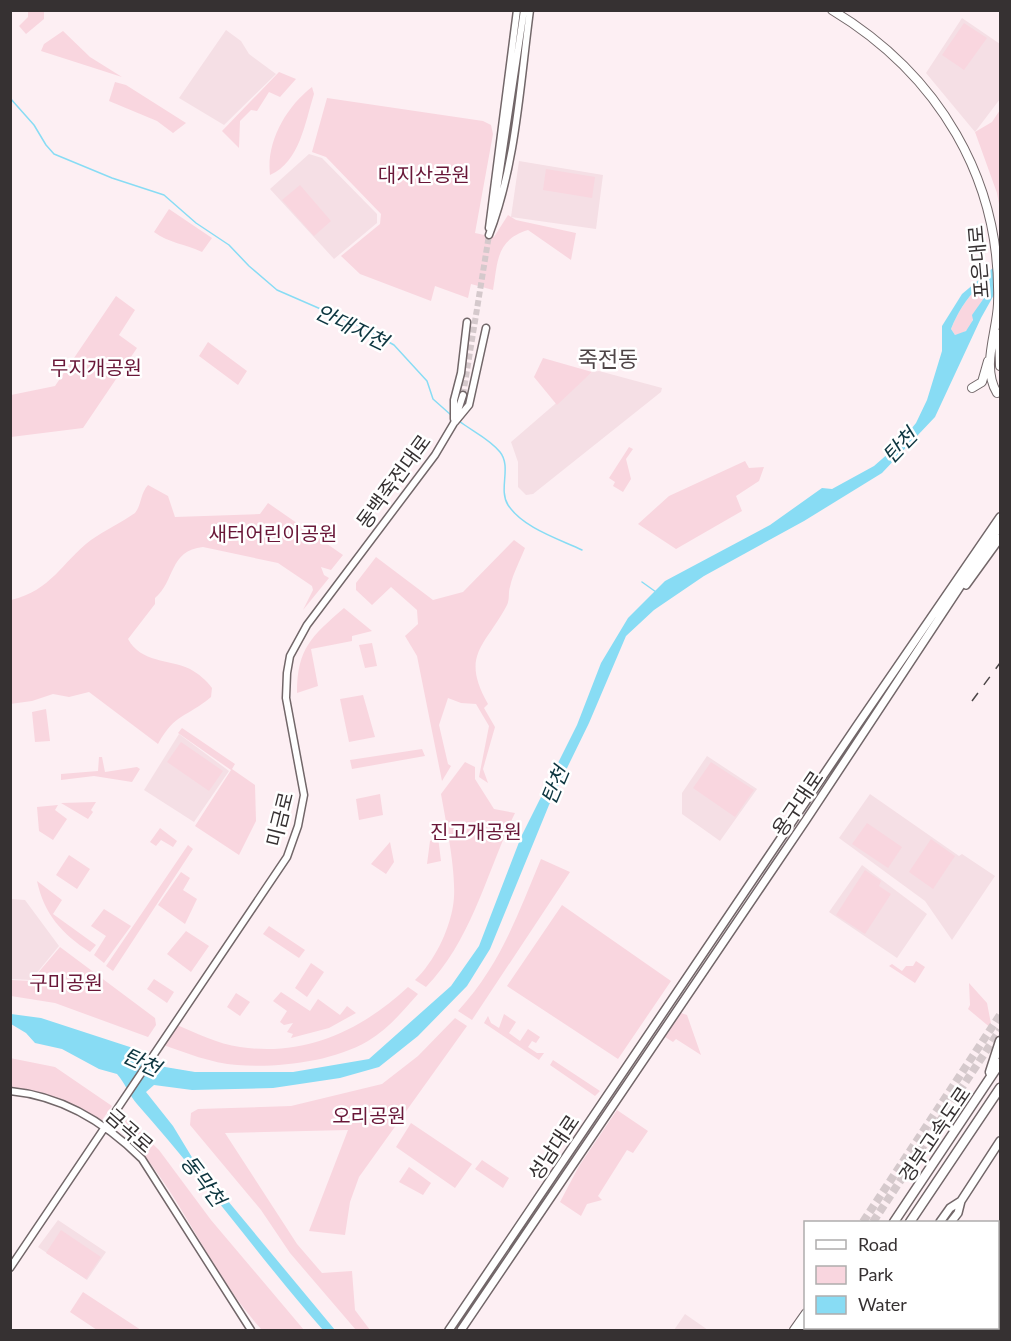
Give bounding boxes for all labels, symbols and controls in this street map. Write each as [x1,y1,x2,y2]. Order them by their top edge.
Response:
park label: 대지산공원 [378,162,470,186]
street label: 포은대로 [963,224,993,300]
water label: 안대지천 [312,298,395,355]
district label: 죽전동 [578,345,638,372]
park label: 무지개공원 [50,355,142,379]
water label: 탄천 [877,420,923,468]
street label: 동백죽전대로 [351,429,435,533]
park label: 새터어린이공원 [209,521,337,545]
water label: 탄천 [535,760,574,808]
street label: 용구대로 [766,766,828,840]
street label: 미금로 [261,789,297,849]
park label: 진고개공원 [430,819,522,843]
park label: 구미공원 [29,970,103,994]
water label: 탄천 [119,1042,167,1082]
street label: 경부고속도로 [893,1082,975,1186]
street label: 금곡로 [101,1103,159,1157]
park label: 오리공원 [332,1103,406,1127]
street label: 성남대로 [522,1110,584,1184]
water label: 동막천 [177,1149,233,1213]
legend [804,1221,999,1329]
text: Road [858,1233,898,1255]
text: Park [858,1263,894,1285]
text: Water [858,1293,907,1315]

